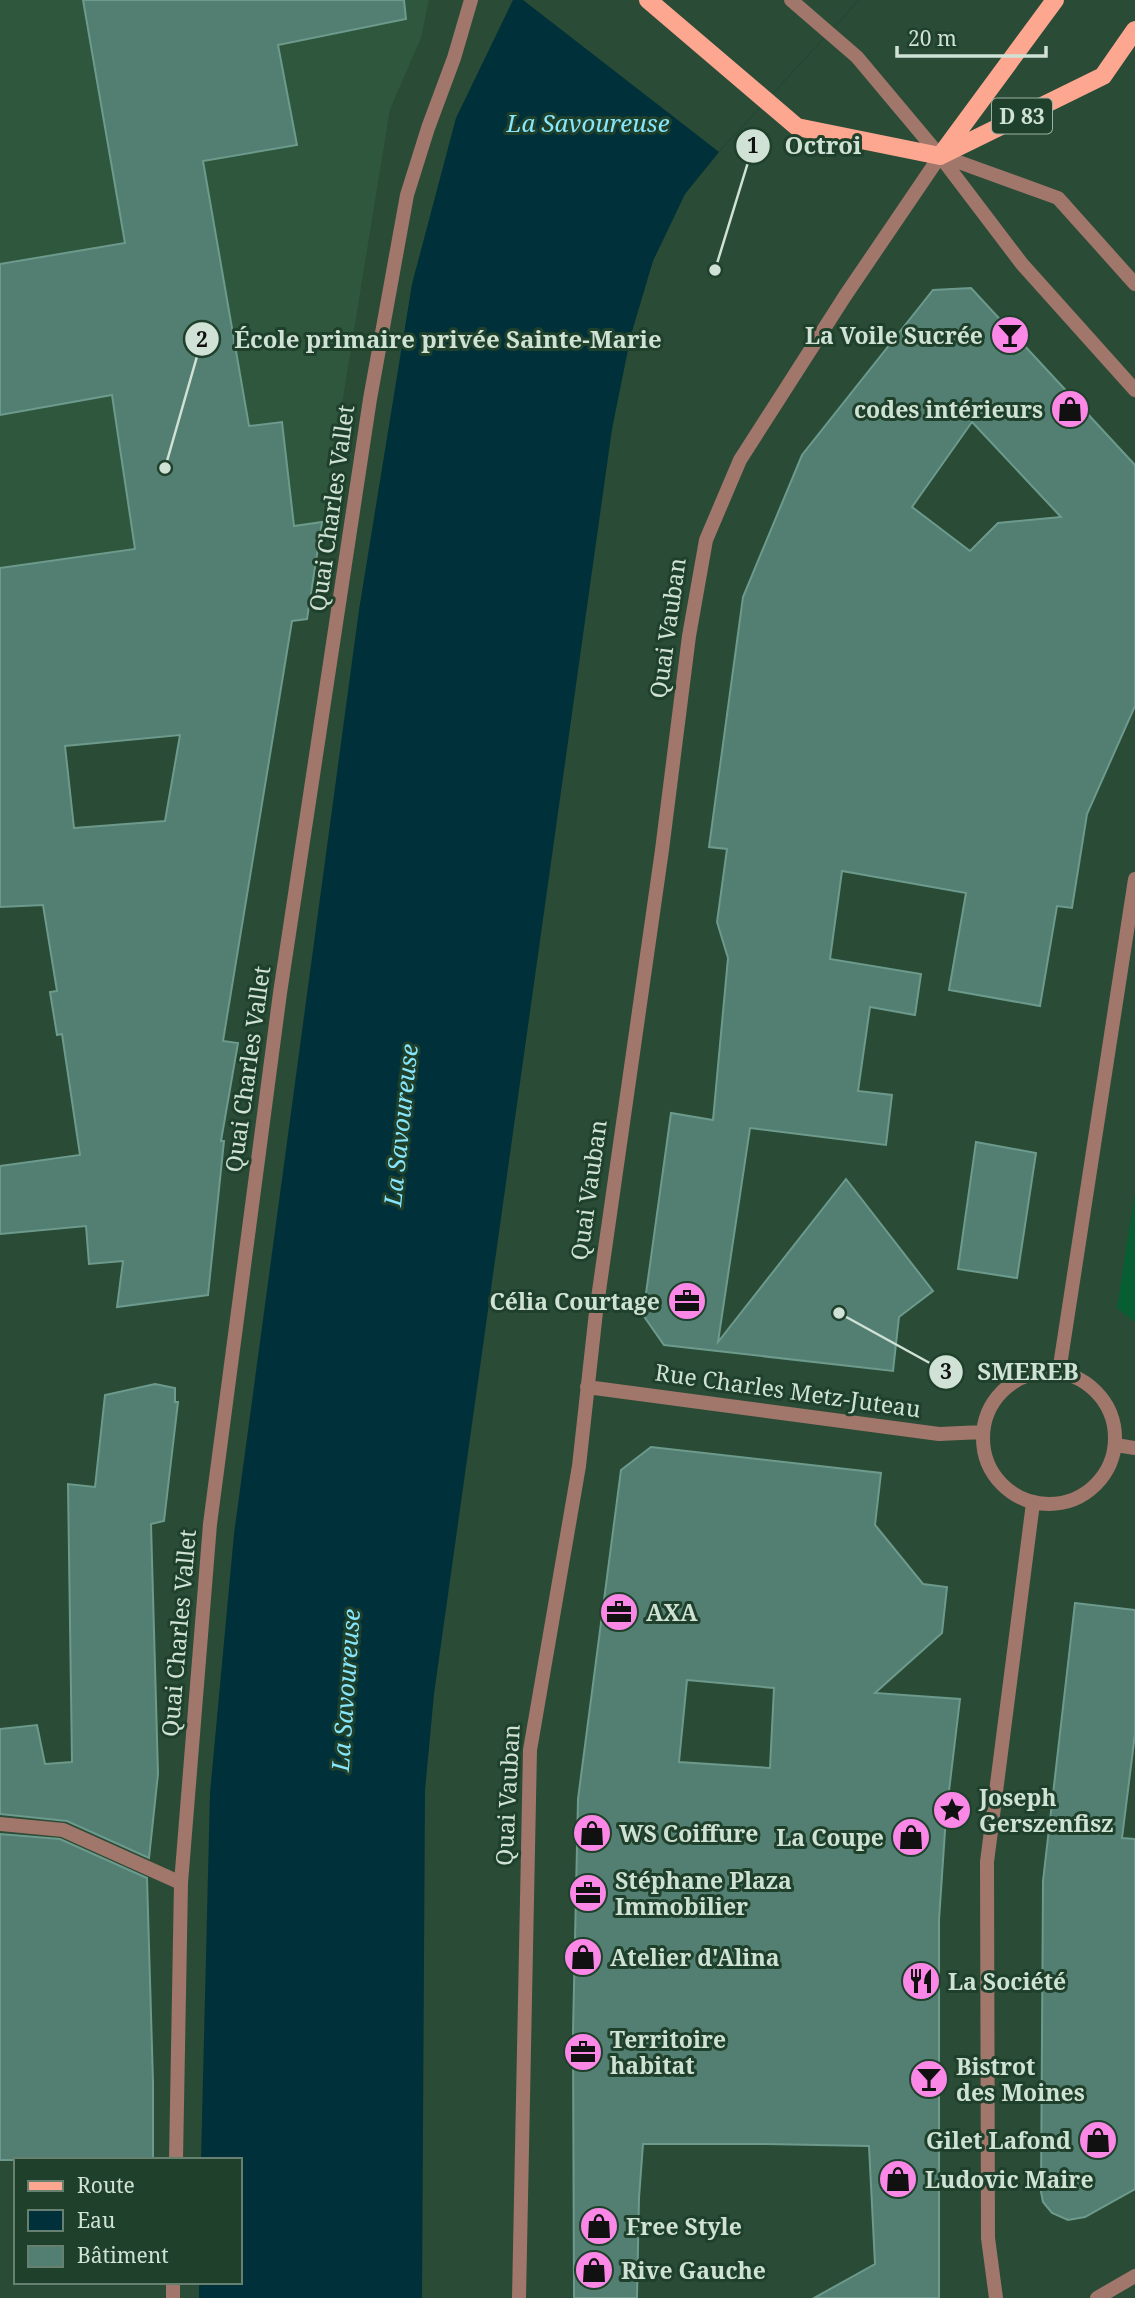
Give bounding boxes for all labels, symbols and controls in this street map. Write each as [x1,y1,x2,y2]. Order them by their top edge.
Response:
scale bar [897,14,1046,58]
text: 20 m [908,24,957,52]
road number: D 83 [992,99,1052,134]
water label: La Savoureuse [505,106,670,139]
callout: Octroi [735,123,875,168]
text: Octroi [785,128,862,161]
text: 1 [747,131,759,159]
bar icon: La Voile Sucrée [989,314,1031,356]
callout: École primaire privée Sainte-Marie [185,317,675,362]
place label: La Voile Sucrée [805,319,983,351]
text: École primaire privée Sainte-Marie [234,322,662,355]
text: 2 [196,325,208,353]
shop icon: codes intérieurs [1049,388,1091,430]
place label: codes intérieurs [854,393,1043,425]
street label: Quai Charles Vallet [301,403,361,613]
street label: Quai Vauban [641,556,693,700]
street label: Quai Charles Vallet [217,964,277,1174]
water label: La Savoureuse [375,1042,425,1209]
street label: Quai Vauban [562,1118,614,1262]
office icon: Célia Courtage [666,1280,708,1322]
place label: Célia Courtage [489,1285,660,1317]
callout: SMEREB [928,1349,1093,1394]
text: SMEREB [977,1354,1079,1387]
street label: Rue Charles Metz-Juteau [653,1356,923,1425]
text: 3 [940,1357,952,1385]
street label: Quai Charles Vallet [153,1528,203,1738]
office icon: AXA [598,1591,640,1633]
place label: AXA [646,1596,698,1628]
water label: La Savoureuse [323,1607,367,1773]
street label: Quai Vauban [487,1723,527,1867]
place label: Joseph Gerszenfisz [978,1781,1113,1839]
place icon: Joseph Gerszenfisz [931,1789,973,1831]
shop icon: WS Coiffure [571,1812,613,1854]
shop icon: La Coupe [890,1816,932,1858]
place label: WS Coiffure [619,1817,759,1849]
place label: La Coupe [776,1821,884,1853]
place label: Stéphane Plaza Immobilier [615,1864,792,1922]
office icon: Stéphane Plaza Immobilier [567,1872,609,1914]
shop icon: Atelier d'Alina [562,1936,604,1978]
place label: Atelier d'Alina [610,1941,780,1973]
restaurant icon: La Société [900,1960,942,2002]
place label: La Société [948,1965,1066,1997]
place label: Territoire habitat [610,2023,726,2081]
office icon: Territoire habitat [562,2031,604,2073]
place label: Bistrot des Moines [956,2050,1085,2108]
bar icon: Bistrot des Moines [908,2058,950,2100]
shop icon: Gilet Lafond [1077,2119,1119,2161]
place label: Gilet Lafond [926,2124,1071,2156]
legend [14,2158,242,2284]
shop icon: Ludovic Maire [877,2158,919,2200]
place label: Ludovic Maire [925,2163,1094,2195]
text: Route [77,2171,135,2199]
shop icon: Free Style [578,2205,620,2247]
text: Eau [77,2206,115,2234]
place label: Free Style [626,2210,742,2242]
text: Bâtiment [77,2241,169,2269]
shop icon: Rive Gauche [573,2249,615,2291]
place label: Rive Gauche [621,2254,766,2286]

